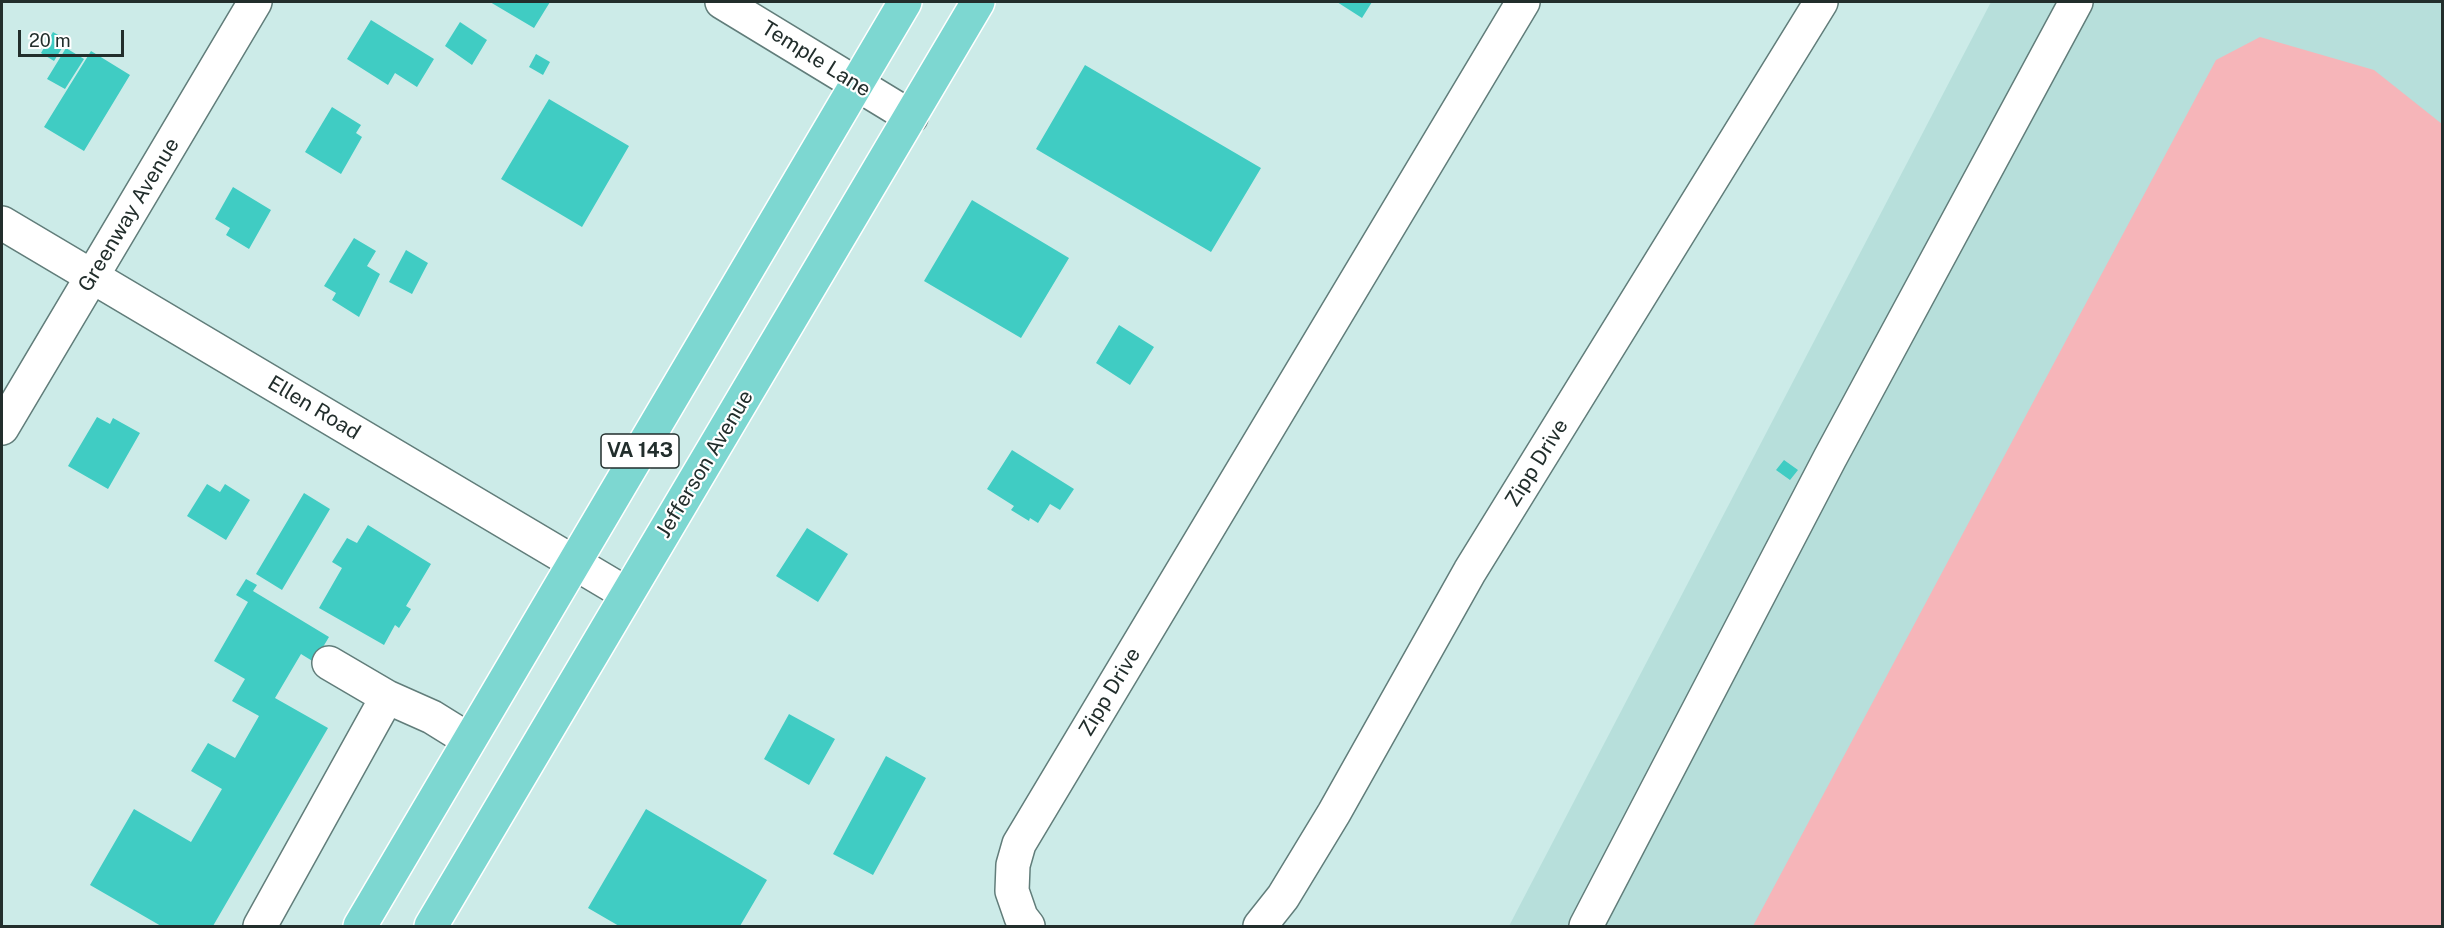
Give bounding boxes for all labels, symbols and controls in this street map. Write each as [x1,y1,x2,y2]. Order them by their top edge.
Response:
street label: Temple Lane [757,16,875,102]
scale bar [21,18,128,56]
text: 20 m [29,30,71,51]
street label: Greenway Avenue [73,134,185,296]
street label: Ellen Road [263,371,365,445]
street label: Jefferson Avenue [651,386,759,542]
street label: Zipp Drive [1500,414,1574,512]
road number: VA 143 [601,434,679,468]
street label: Zipp Drive [1074,643,1146,741]

